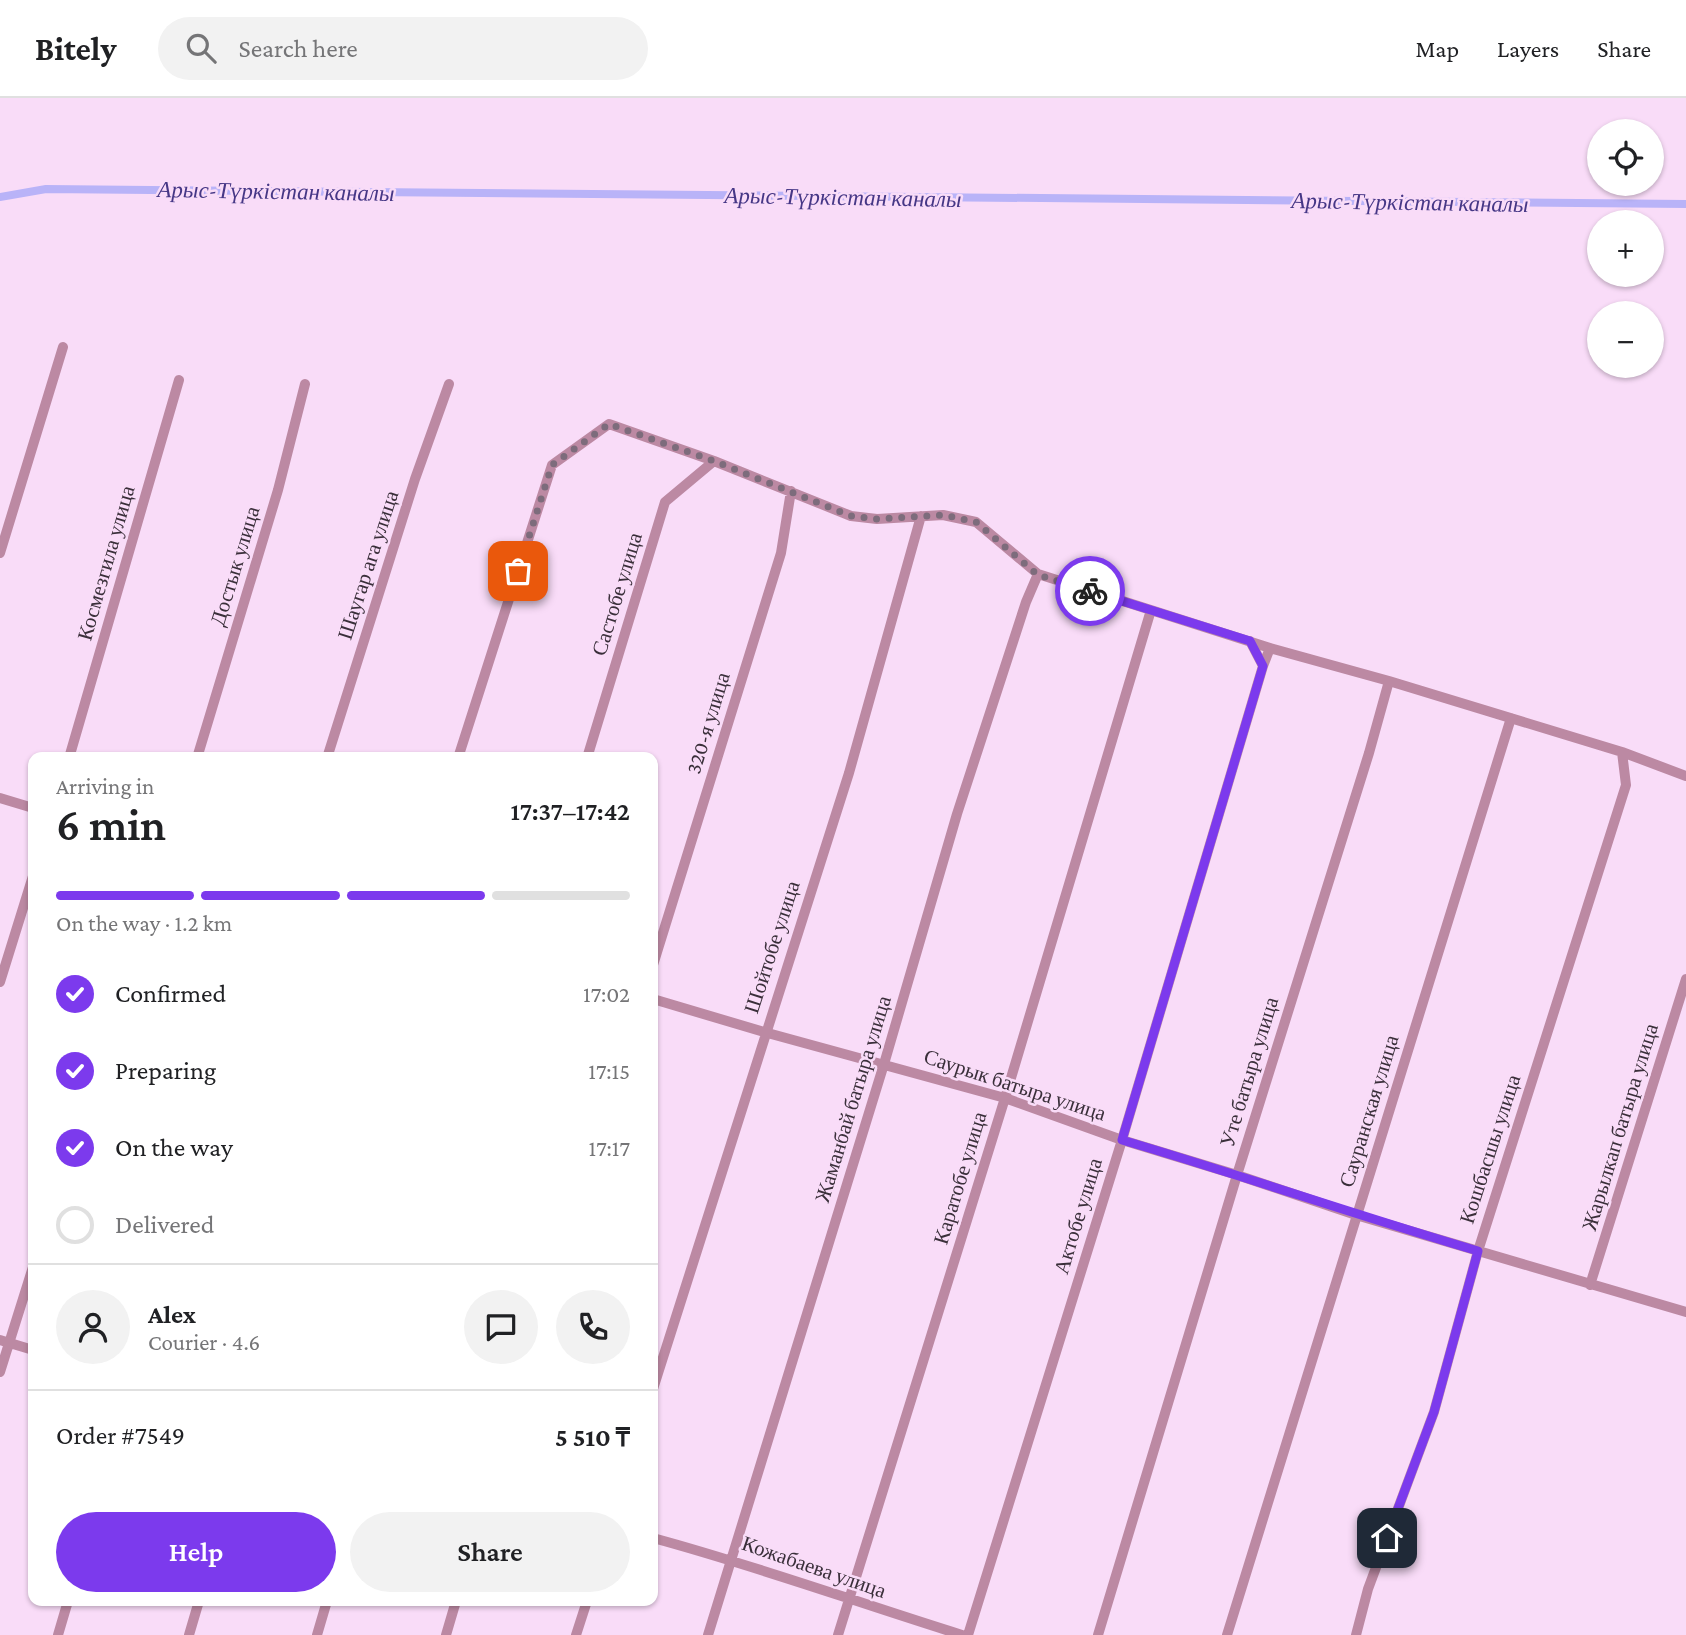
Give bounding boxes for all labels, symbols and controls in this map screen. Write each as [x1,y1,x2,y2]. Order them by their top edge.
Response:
search box [158,17,648,80]
icon: search [182,29,220,67]
text: Bitely [35,30,116,67]
text: Search here [238,34,358,63]
text: Map [1415,35,1459,62]
text: Layers [1497,35,1559,62]
text: Share [1597,35,1651,62]
map controls [1587,119,1664,378]
button: locate [1587,119,1664,196]
water label: Арыс-Түркістан каналы [155,176,395,206]
water label: Арыс-Түркістан каналы [722,182,962,212]
water label: Арыс-Түркістан каналы [1289,187,1529,217]
button: + [1587,210,1664,287]
button: − [1587,301,1664,378]
street label: Космезгила улица [72,482,140,643]
street label: Шаугар ага улица [333,487,404,643]
street label: Достык улица [205,503,265,629]
street label: Састобе улица [587,529,647,659]
pin [488,541,548,601]
icon: bag [499,552,537,590]
courier [1055,556,1125,626]
icon: bike [1071,572,1109,610]
street label: 320-я улица [681,669,735,777]
text: Arriving in [56,773,154,799]
text: 17:37–17:42 [510,797,630,826]
text: 6 min [56,799,166,850]
street label: Шойтобе улица [739,877,805,1016]
text: On the way · 1.2 km [56,910,232,936]
icon: check [56,975,94,1013]
text: Confirmed [115,979,226,1008]
text: 17:02 [583,981,630,1007]
street label: Жаманбай батыра улица [810,992,896,1205]
street label: Уте батыра улица [1215,993,1283,1150]
street label: Жарылкап батыра улица [1577,1020,1663,1233]
street label: Сауранская улица [1334,1031,1404,1190]
street label: Саурык батыра улица [921,1044,1110,1126]
icon: check [56,1052,94,1090]
text: Preparing [115,1056,216,1085]
text: 17:15 [588,1058,630,1084]
street label: Кошбасшы улица [1455,1071,1526,1226]
street label: Каратобе улица [928,1108,992,1247]
icon: check [56,1129,94,1167]
text: On the way [115,1133,233,1162]
text: 17:17 [589,1135,630,1161]
street label: Актобе улица [1049,1154,1107,1277]
text: Delivered [115,1210,214,1239]
button: person [56,1290,130,1364]
button: chat [464,1290,538,1364]
button: phone [556,1290,630,1364]
text: Alex [148,1300,196,1329]
text: Courier · 4.6 [148,1329,260,1355]
text: Order #7549 [56,1421,185,1450]
text: 5 510 ₸ [555,1423,630,1452]
pin [1357,1508,1417,1568]
button: Help [56,1512,336,1592]
button: Share [350,1512,630,1592]
icon: home [1368,1519,1406,1557]
street label: Кожабаева улица [739,1531,890,1603]

